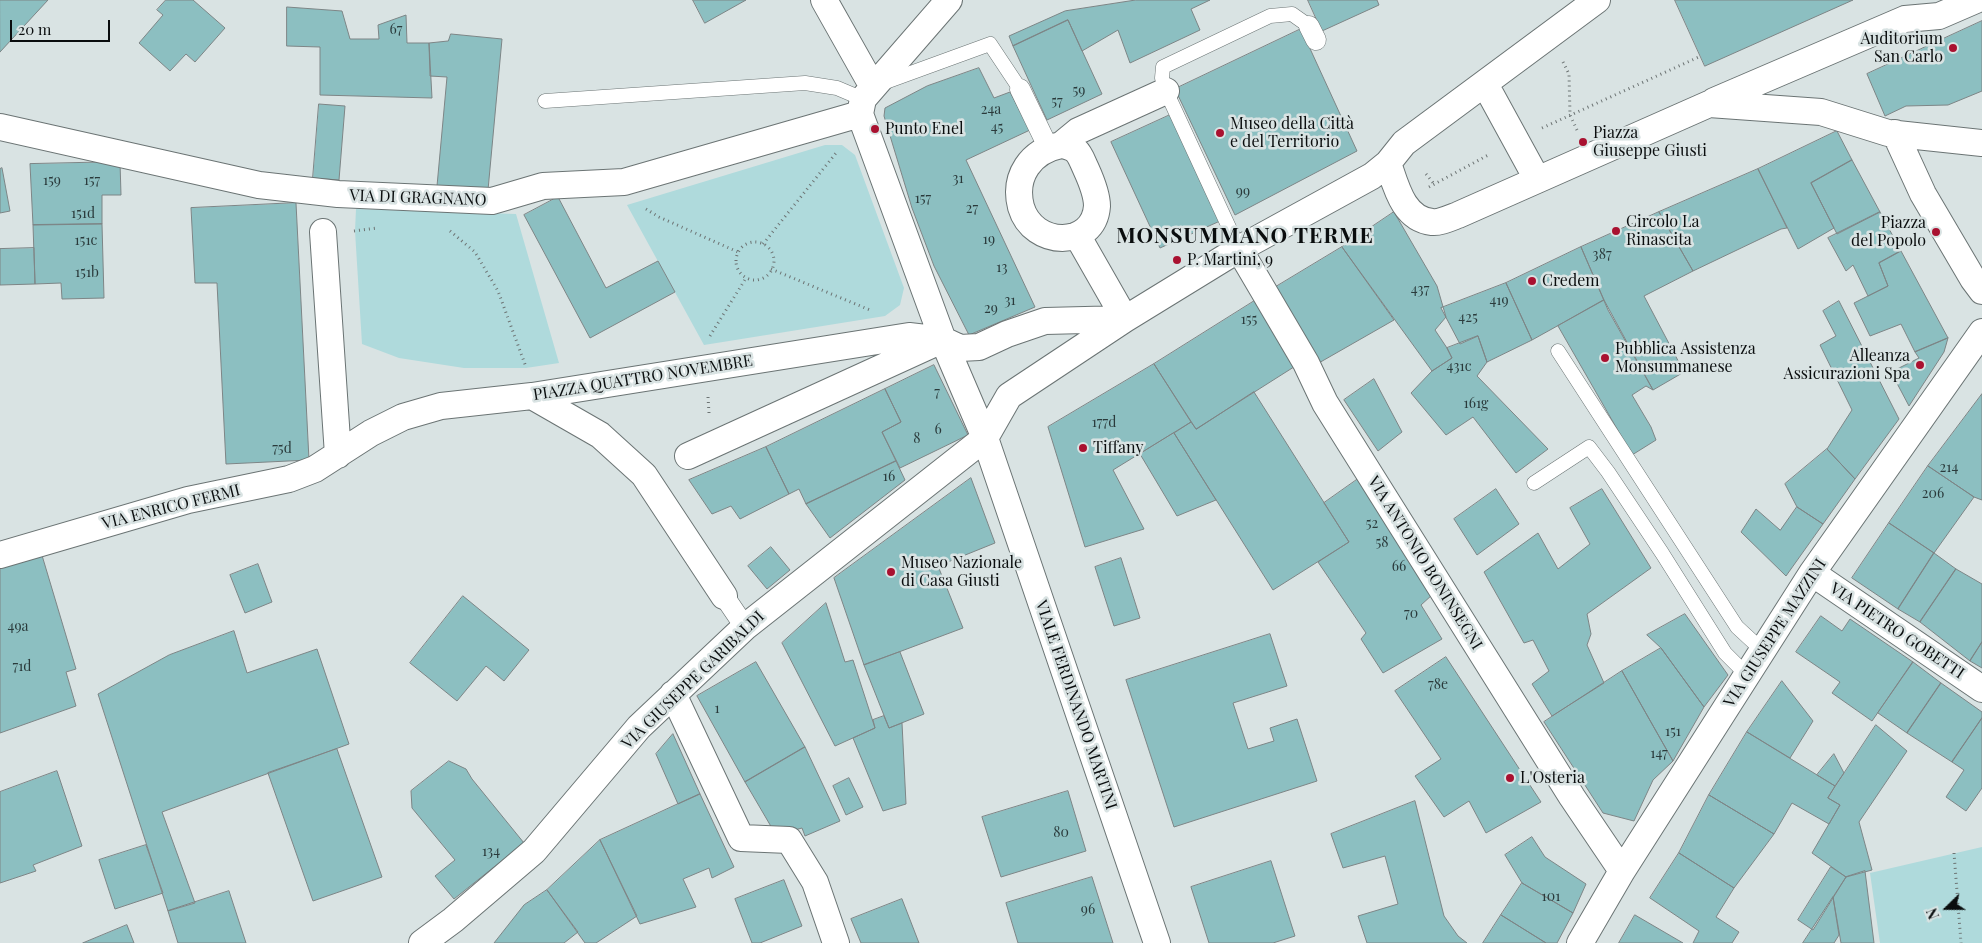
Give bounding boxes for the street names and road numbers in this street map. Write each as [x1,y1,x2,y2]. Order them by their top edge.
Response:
street label: VIA DI GRAGNANO [349,186,487,210]
street label: PIAZZA QUATTRO NOVEMBRE [532,351,754,405]
street label: VIA ANTONIO BONINSEGNI [1364,473,1486,653]
street label: VIA ENRICO FERMI [100,481,242,533]
street label: VIA GIUSEPPE MAZZINI [1720,555,1830,711]
street label: VIA PIETRO GOBETTI [1826,579,1968,683]
street label: VIALE FERDINANDO MARTINI [1031,598,1121,812]
street label: VIA GIUSEPPE GARIBALDI [618,607,768,753]

